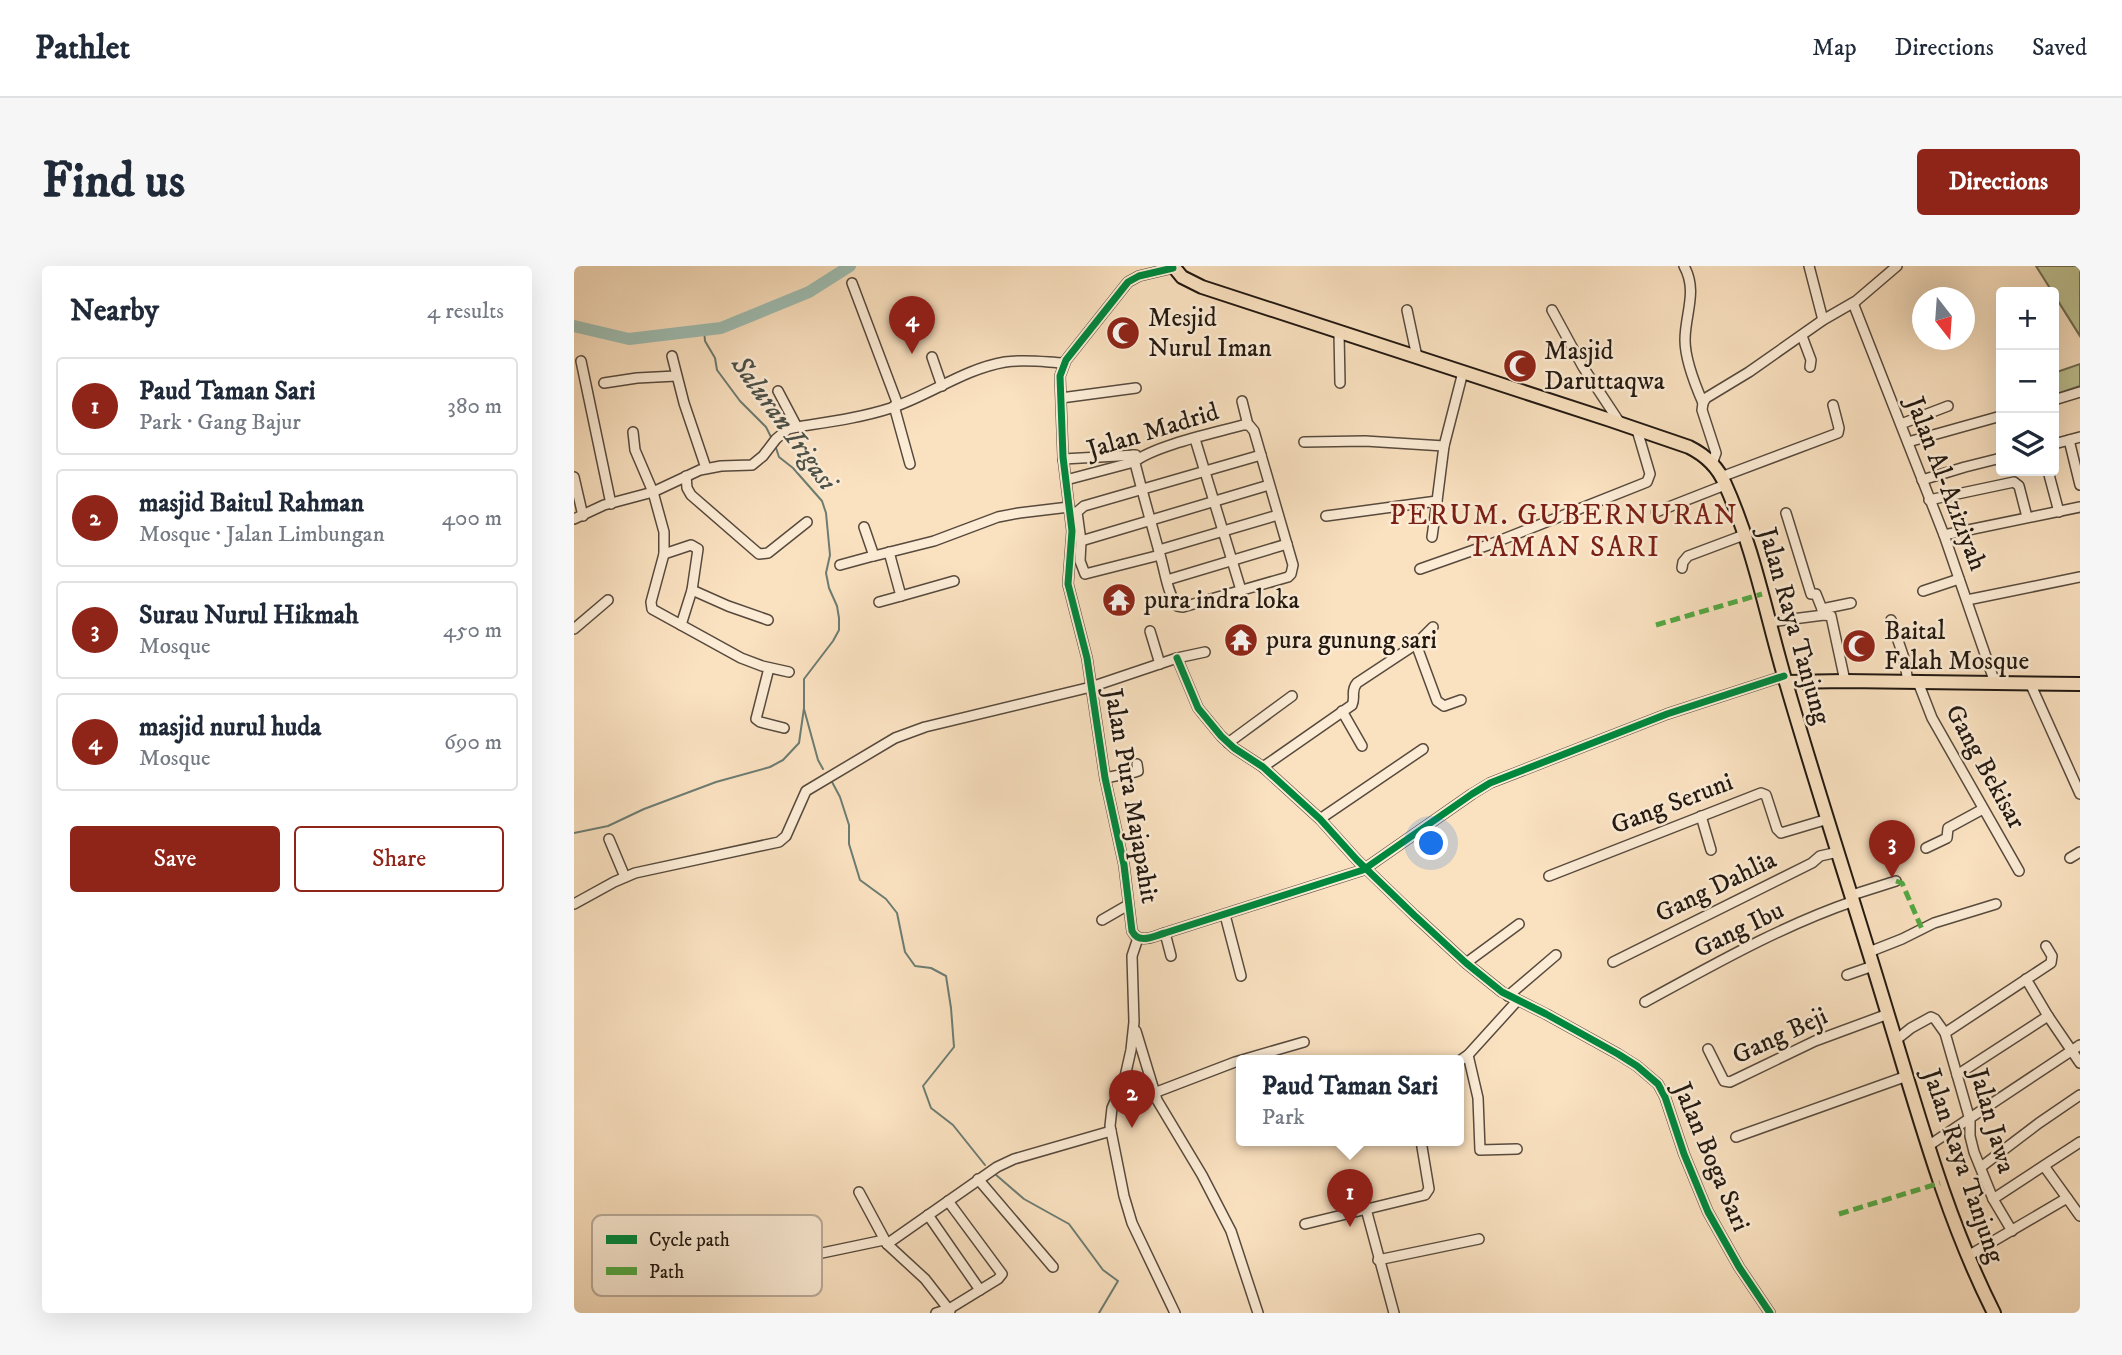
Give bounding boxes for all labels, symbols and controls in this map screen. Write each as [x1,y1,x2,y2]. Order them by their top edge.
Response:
text: Pathlet [35,28,130,69]
text: Map [1812,33,1857,63]
text: Directions [1895,33,1994,63]
text: Saved [2032,33,2087,63]
button: Directions [1917,149,2080,215]
text: Find us [42,151,185,213]
north arrow [1912,287,1975,350]
map controls [1996,287,2059,476]
button: + [1996,287,2059,350]
text: Nearby [70,293,159,330]
pin: 4 [889,296,935,354]
text: 4 results [427,297,504,326]
place label: Mesjid Nurul Iman [1148,302,1272,365]
mosque icon: Mesjid Nurul Iman [1104,314,1142,352]
place label: Masjid Daruttaqwa [1544,335,1665,398]
mosque icon: Masjid Daruttaqwa [1501,347,1539,385]
water label: Saluran Irigasi [723,348,846,499]
button: − [1996,350,2059,413]
text: Paud Taman Sari [139,375,315,408]
street label: Jalan Al-Aziziyah [1897,391,1994,576]
text: 1 [91,392,99,421]
text: 380 m [447,392,502,421]
street label: Jalan Madrid [1081,395,1223,467]
text: Park · Gang Bajur [139,408,301,437]
button: layers [1996,413,2059,476]
text: masjid Baitul Rahman [139,487,364,520]
district label: PERUM. GUBERNURAN TAMAN SARI [1389,498,1739,565]
text: 2 [89,504,101,533]
text: 400 m [442,504,502,533]
text: Mosque · Jalan Limbungan [139,520,385,549]
street label: Jalan Raya Tanjung [1750,522,1838,728]
temple icon: pura indra loka [1100,581,1138,619]
place label: pura indra loka [1143,584,1300,617]
text: Surau Nurul Hikmah [139,599,359,632]
place label: Baital Falah Mosque [1884,615,2029,678]
text: 3 [91,616,99,645]
text: 450 m [443,616,502,645]
temple icon: pura gunung sari [1222,621,1260,659]
place label: pura gunung sari [1265,624,1437,657]
mosque icon: Baital Falah Mosque [1840,627,1878,665]
text: Mosque [139,632,211,661]
street label: Jalan Pura Majapahit [1096,684,1166,906]
street label: Gang Bekisar [1937,699,2033,835]
text: masjid nurul huda [139,711,321,744]
text: 4 [88,728,102,757]
text: 690 m [444,728,502,757]
text: Mosque [139,744,211,773]
street label: Gang Seruni [1606,766,1738,842]
pin: 3 [1869,820,1915,878]
button: Save [70,826,280,892]
button: Share [294,826,504,892]
your location [1414,826,1448,860]
street label: Gang Dahlia [1650,844,1782,930]
street label: Gang Ibu [1688,894,1790,966]
street label: Gang Beji [1727,1000,1833,1072]
popup [1236,1055,1464,1146]
street label: Jalan Raya Tanjung [1914,1063,2012,1268]
street label: Jalan Jawa [1961,1063,2023,1177]
pin: 2 [1109,1070,1155,1128]
text: Paud Taman Sari [1262,1070,1438,1103]
street label: Jalan Boga Sari [1664,1076,1757,1236]
text: Park [1262,1103,1305,1132]
pin: 1 [1327,1169,1373,1227]
legend [592,1215,822,1296]
text: Cycle path [649,1229,730,1252]
text: Path [649,1261,684,1284]

